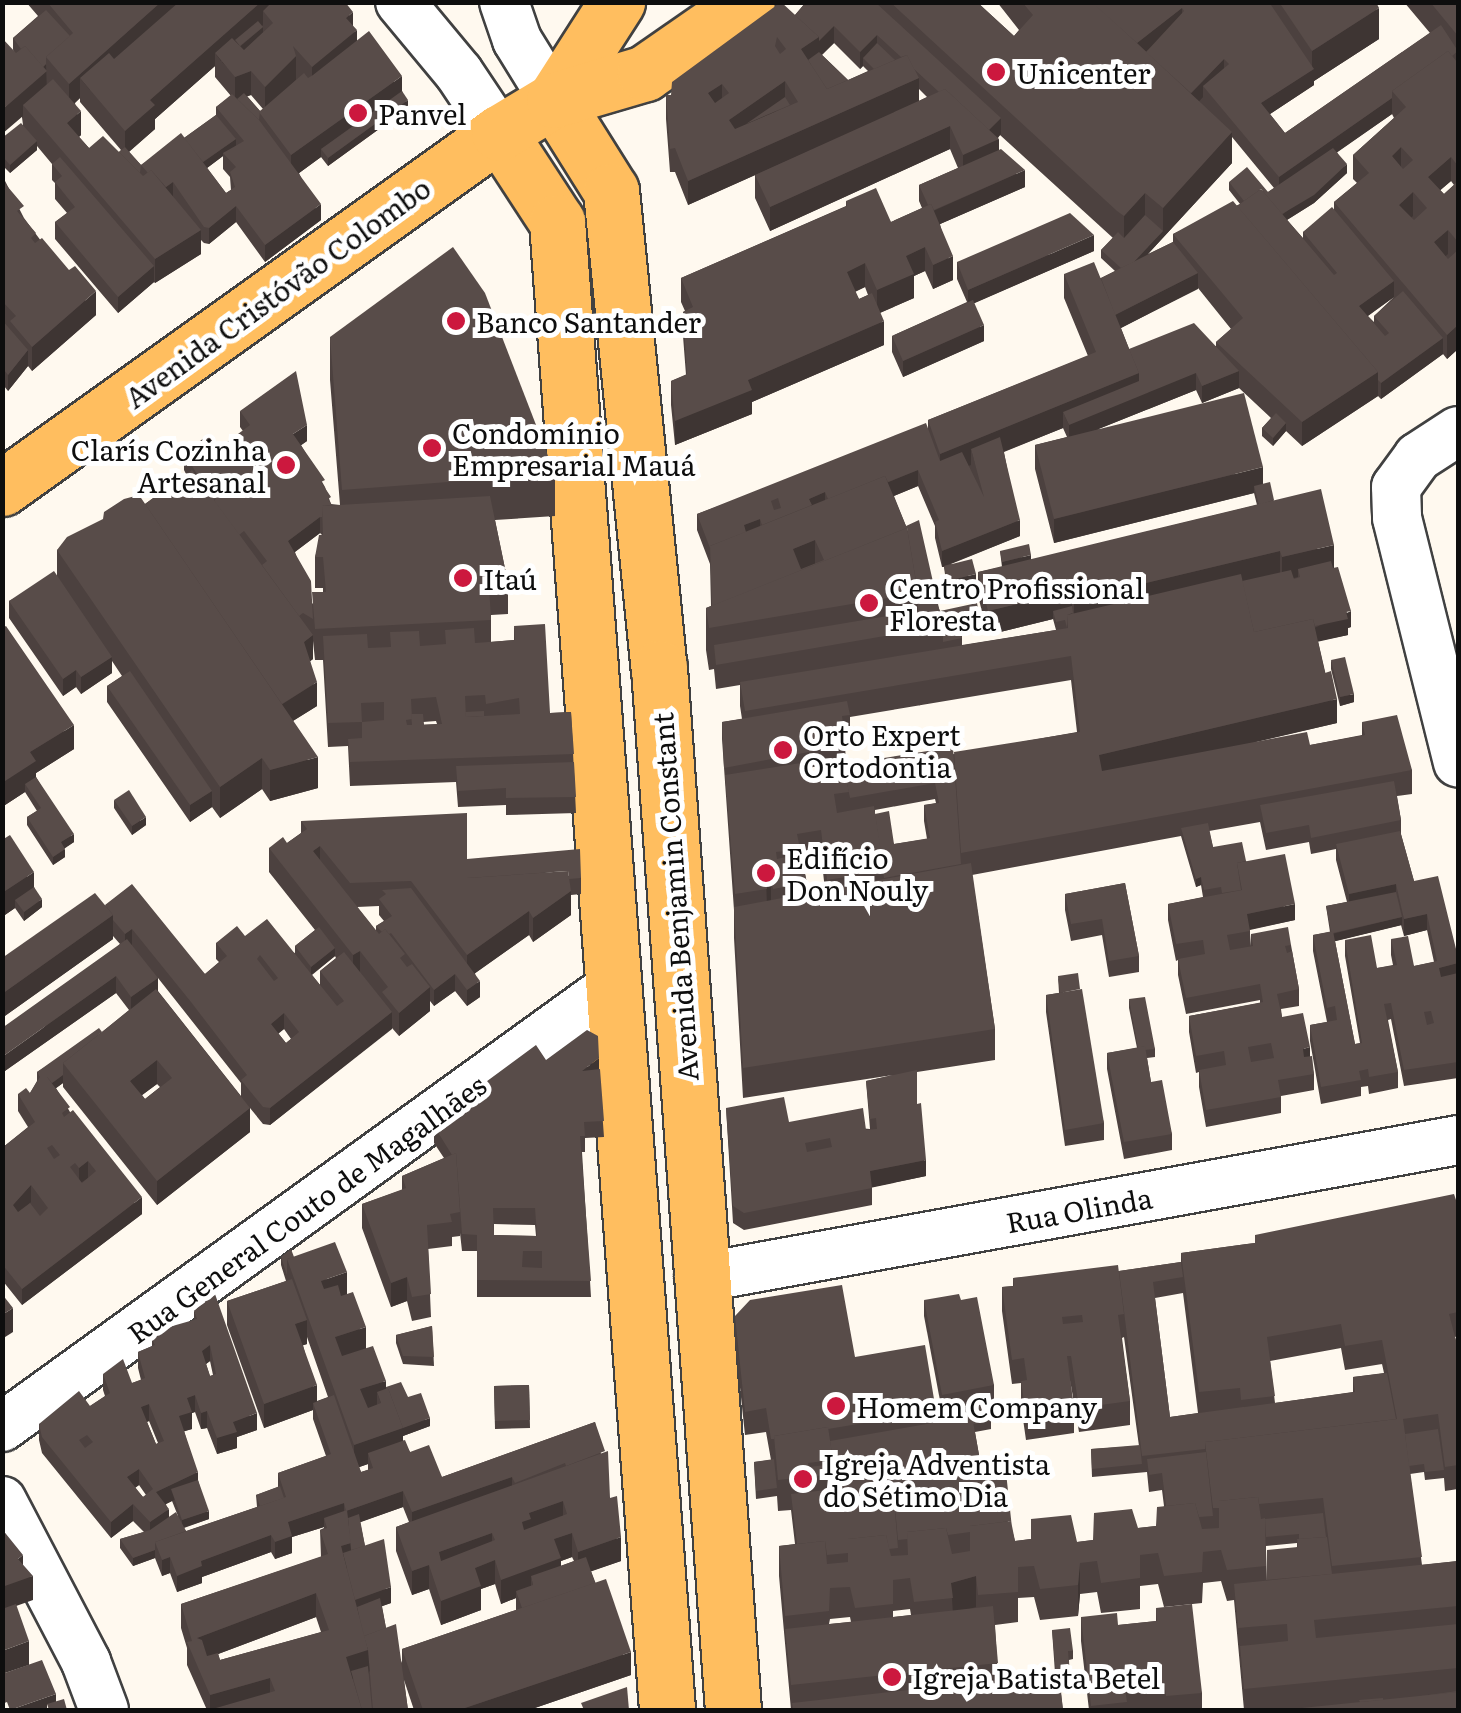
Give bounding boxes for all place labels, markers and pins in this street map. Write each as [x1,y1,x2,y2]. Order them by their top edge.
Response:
place label: Unicenter [1016,55,1150,89]
marker: Unicenter [985,61,1007,83]
place label: Panvel [378,96,466,130]
marker: Panvel [347,102,369,124]
place label: Banco Santander [476,304,701,338]
marker: Banco Santander [445,310,467,332]
place label: Condomínio Empresarial Mauá [452,415,696,481]
place label: Clarís Cozinha Artesanal [71,432,266,498]
marker: Condomínio Empresarial Mauá [421,437,443,459]
marker: Clarís Cozinha Artesanal [275,454,297,476]
place label: Itaú [483,561,537,595]
marker: Itaú [452,567,474,589]
place label: Centro Profissional Floresta [889,570,1144,636]
marker: Centro Profissional Floresta [858,592,880,614]
place label: Orto Expert Ortodontia [803,717,960,783]
marker: Orto Expert Ortodontia [772,739,794,761]
place label: Edifício Don Nouly [786,840,928,906]
marker: Edifício Don Nouly [755,862,777,884]
place label: Homem Company [856,1389,1097,1423]
marker: Homem Company [825,1395,847,1417]
place label: Igreja Adventista do Sétimo Dia [823,1446,1050,1512]
marker: Igreja Adventista do Sétimo Dia [792,1468,814,1490]
place label: Igreja Batista Betel [912,1660,1160,1694]
marker: Igreja Batista Betel [881,1666,903,1688]

